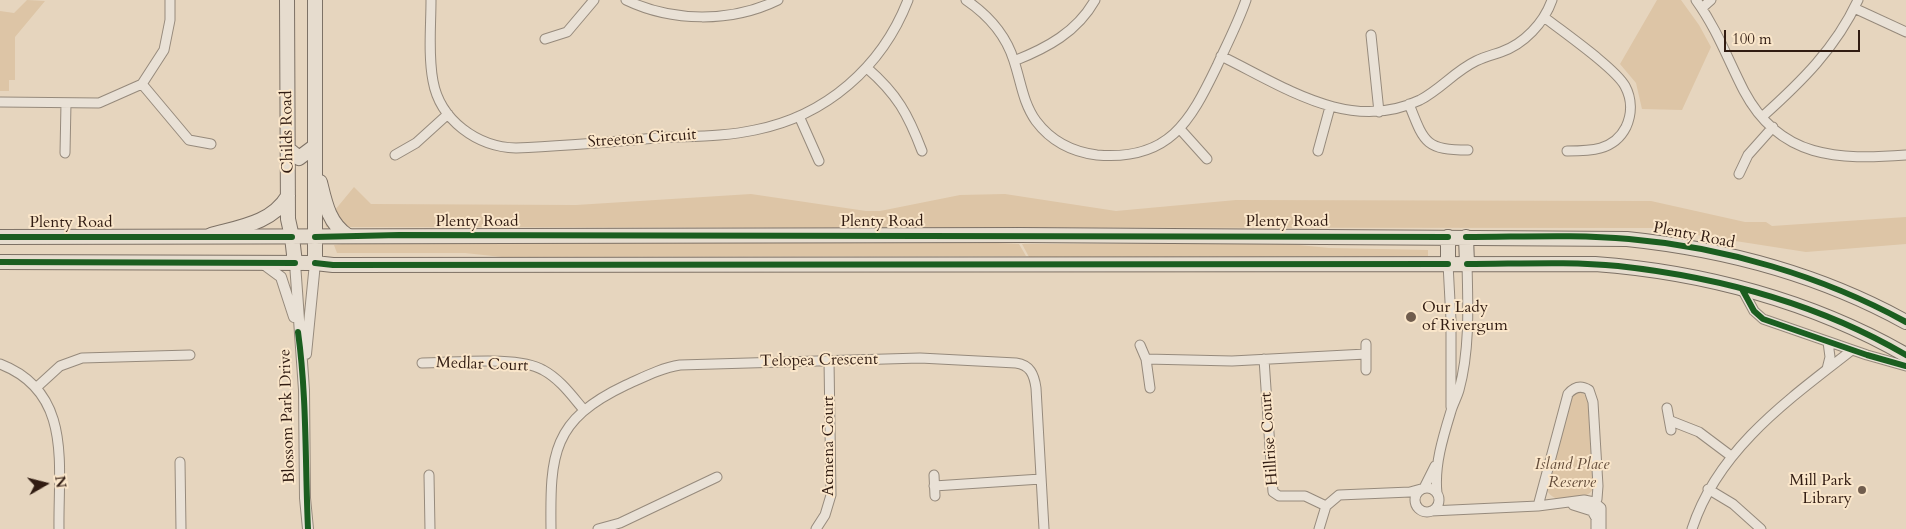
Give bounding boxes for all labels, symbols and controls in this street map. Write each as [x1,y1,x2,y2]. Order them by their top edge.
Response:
scale bar [1726,20,1862,52]
text: 100 m [1732,29,1772,49]
street label: Childs Road [278,90,298,174]
street label: Streeton Circuit [587,126,697,152]
street label: Plenty Road [436,212,518,232]
street label: Plenty Road [841,212,923,232]
street label: Plenty Road [1246,212,1328,232]
street label: Plenty Road [30,213,112,233]
street label: Plenty Road [1651,219,1737,253]
place label: Our Lady of Rivergum [1422,298,1508,336]
marker: Our Lady of Rivergum [1404,310,1418,324]
street label: Blossom Park Drive [276,348,300,484]
street label: Telopea Crescent [760,350,878,372]
street label: Medlar Court [435,354,529,376]
street label: Hillrise Court [1257,392,1283,486]
street label: Acmena Court [819,396,839,496]
park label: Island Place Reserve [1535,455,1609,493]
north arrow [20,459,70,509]
place label: Mill Park Library [1789,471,1852,509]
text: N [50,475,71,489]
marker: Mill Park Library [1856,484,1868,496]

